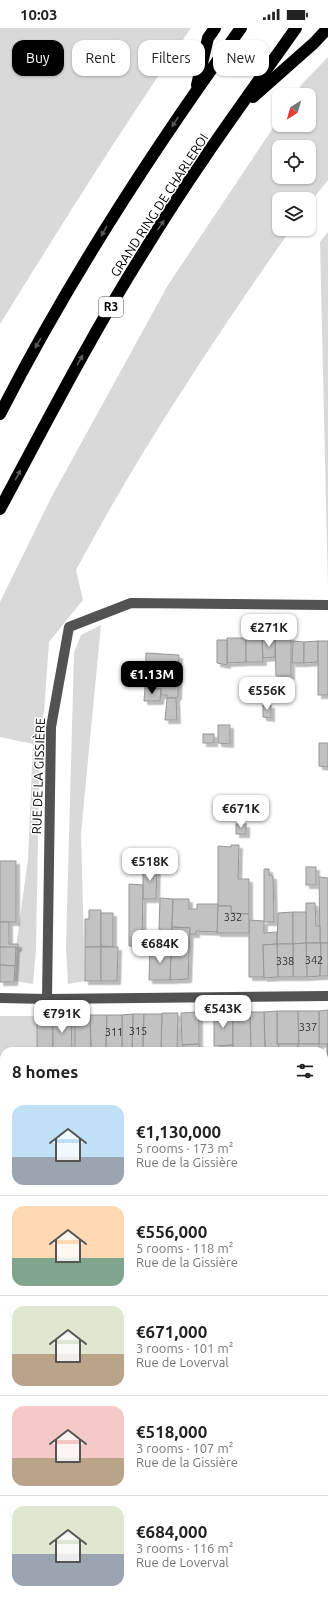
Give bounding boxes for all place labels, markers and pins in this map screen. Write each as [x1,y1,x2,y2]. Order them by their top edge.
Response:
pin: €271K [241,614,297,648]
pin: €1.13M [119,661,185,695]
pin: €556K [239,677,295,711]
pin: €671K [213,795,269,829]
pin: €518K [122,848,178,882]
pin: €684K [132,930,188,964]
pin: €543K [195,995,251,1029]
pin: €791K [34,1000,90,1034]

